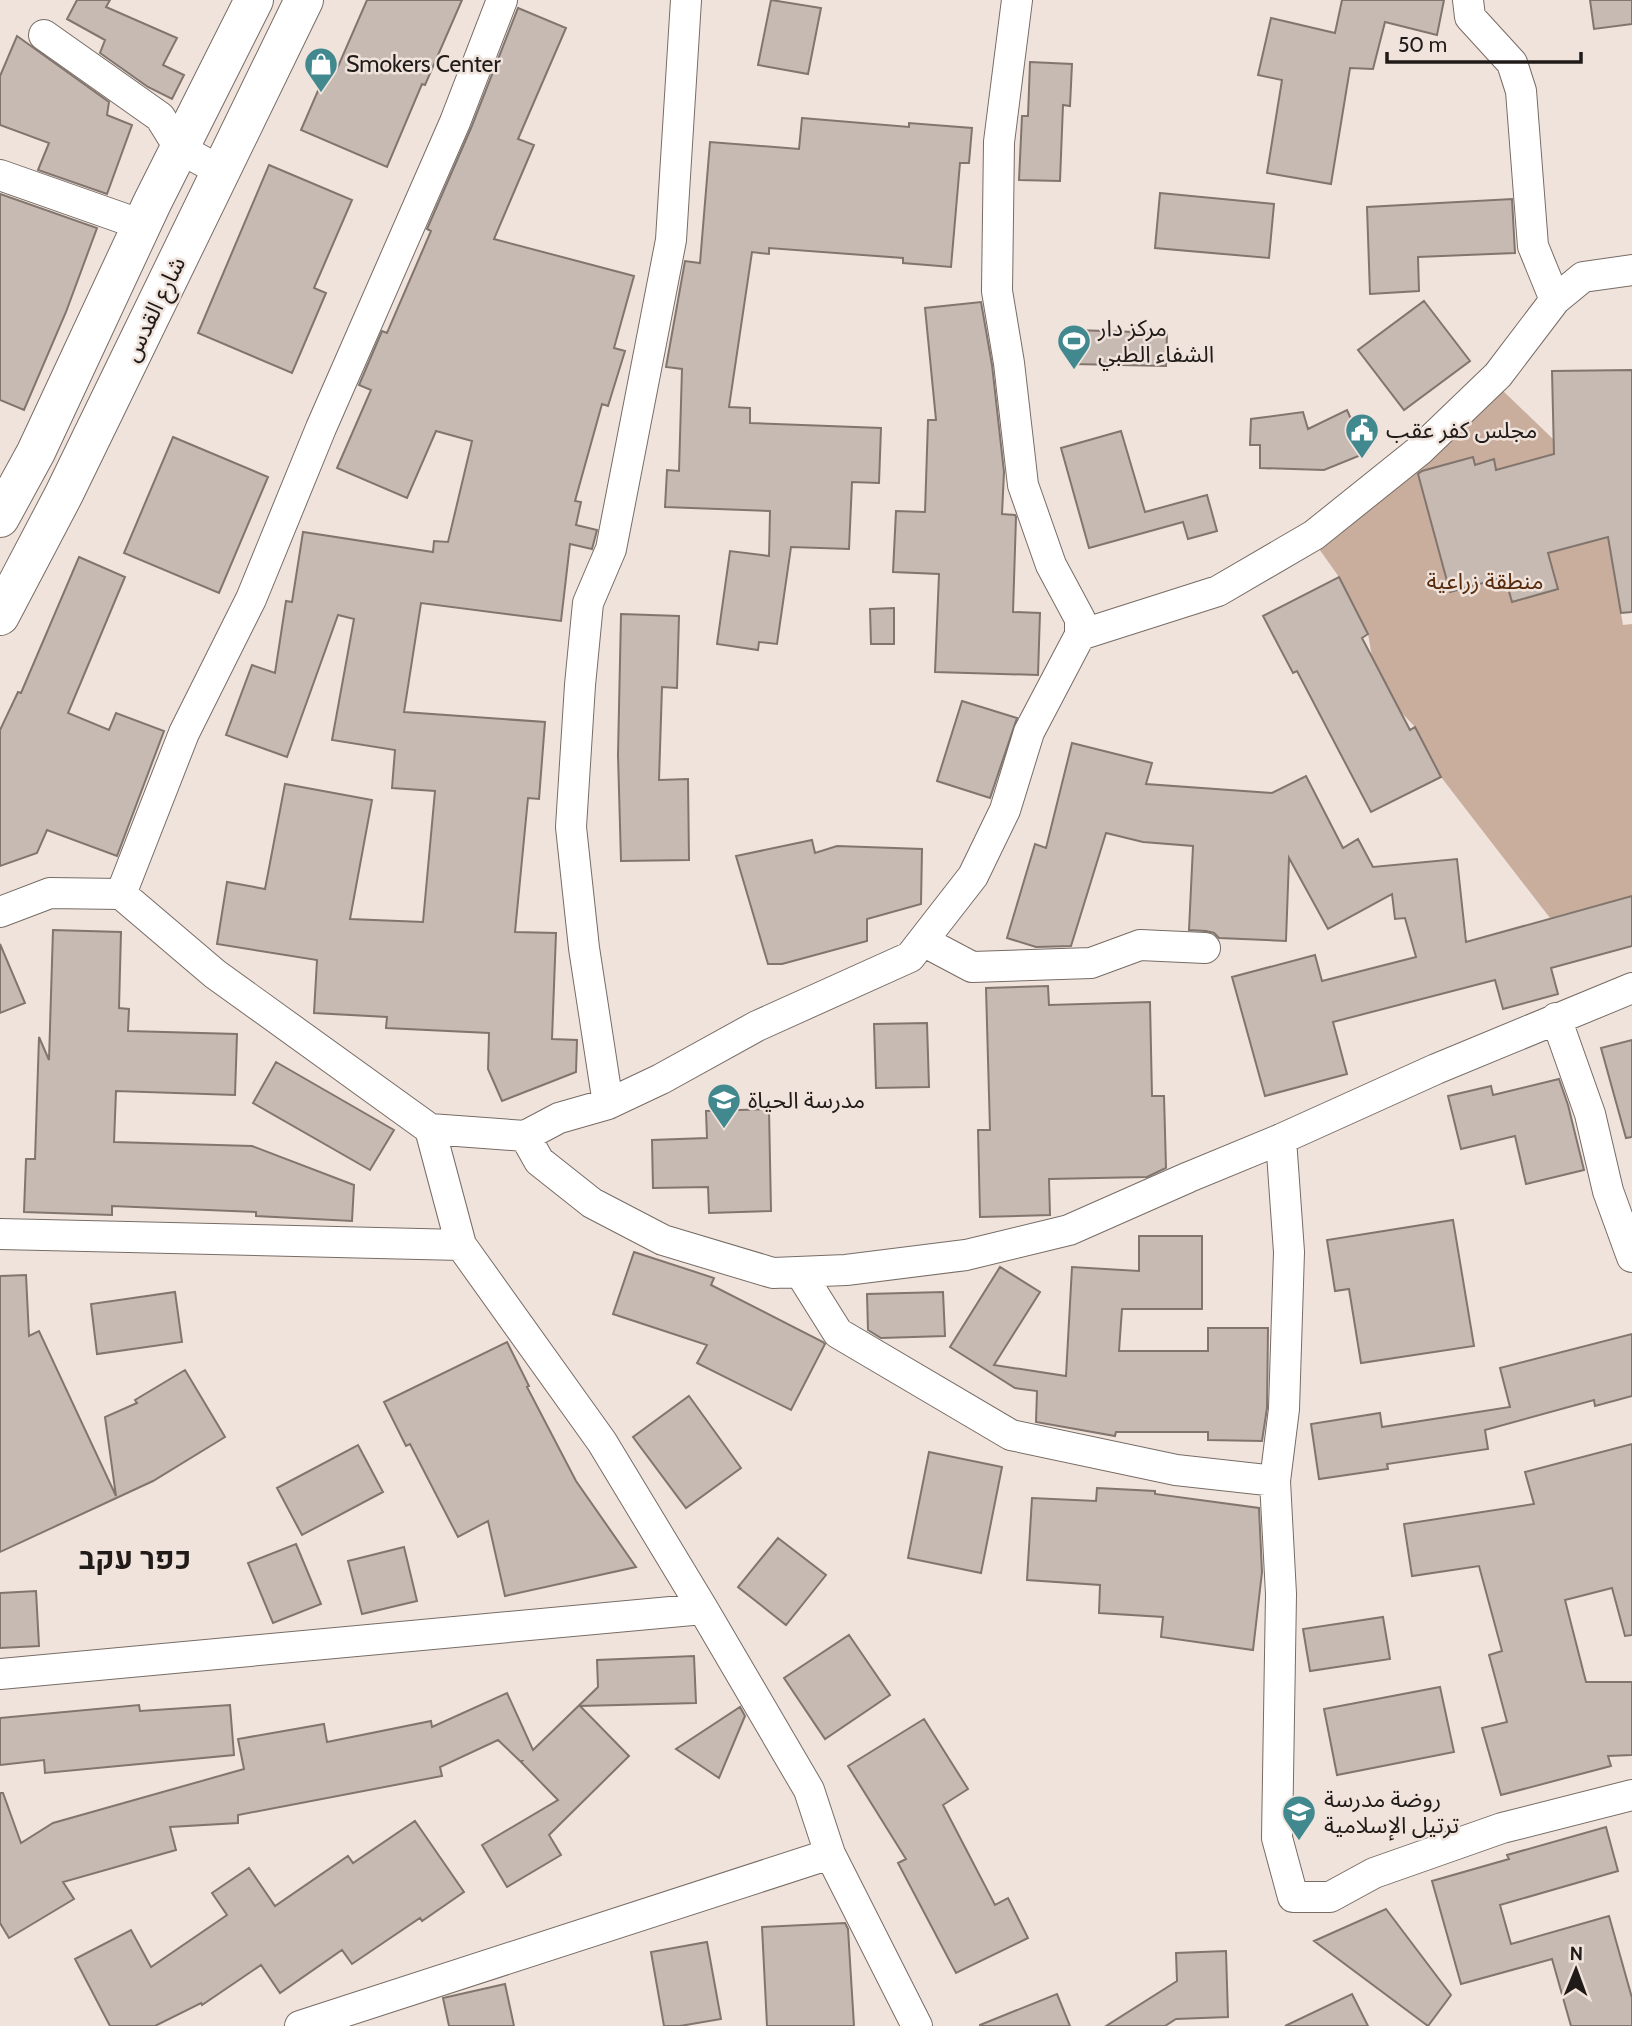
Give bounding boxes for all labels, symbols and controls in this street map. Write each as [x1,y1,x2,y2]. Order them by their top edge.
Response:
scale bar [1387,21,1581,65]
text: 50 m [1398,32,1447,57]
shop icon: Smokers Center [302,45,340,94]
place label: Smokers Center [346,50,501,78]
street label: شارع القدس [117,252,194,367]
place label: مركز دار الشفاء الطبي [1097,314,1214,371]
sports icon: مركز دار الشفاء الطبي [1055,322,1093,371]
public building icon: مجلس كفر عقب [1343,411,1381,460]
place label: مجلس كفر عقب [1386,416,1537,444]
park label: منطقة زراعية [1426,567,1544,595]
school or university icon: مدرسة الحياة [705,1081,743,1130]
place label: مدرسة الحياة [748,1086,865,1114]
district label: כפר עקב [79,1540,191,1577]
place label: روضة مدرسة ترتيل الإسلامية [1324,1785,1459,1841]
school or university icon: روضة مدرسة ترتيل الإسلامية [1280,1793,1318,1842]
north arrow [1541,1935,1611,2005]
text: N [1569,1942,1583,1965]

